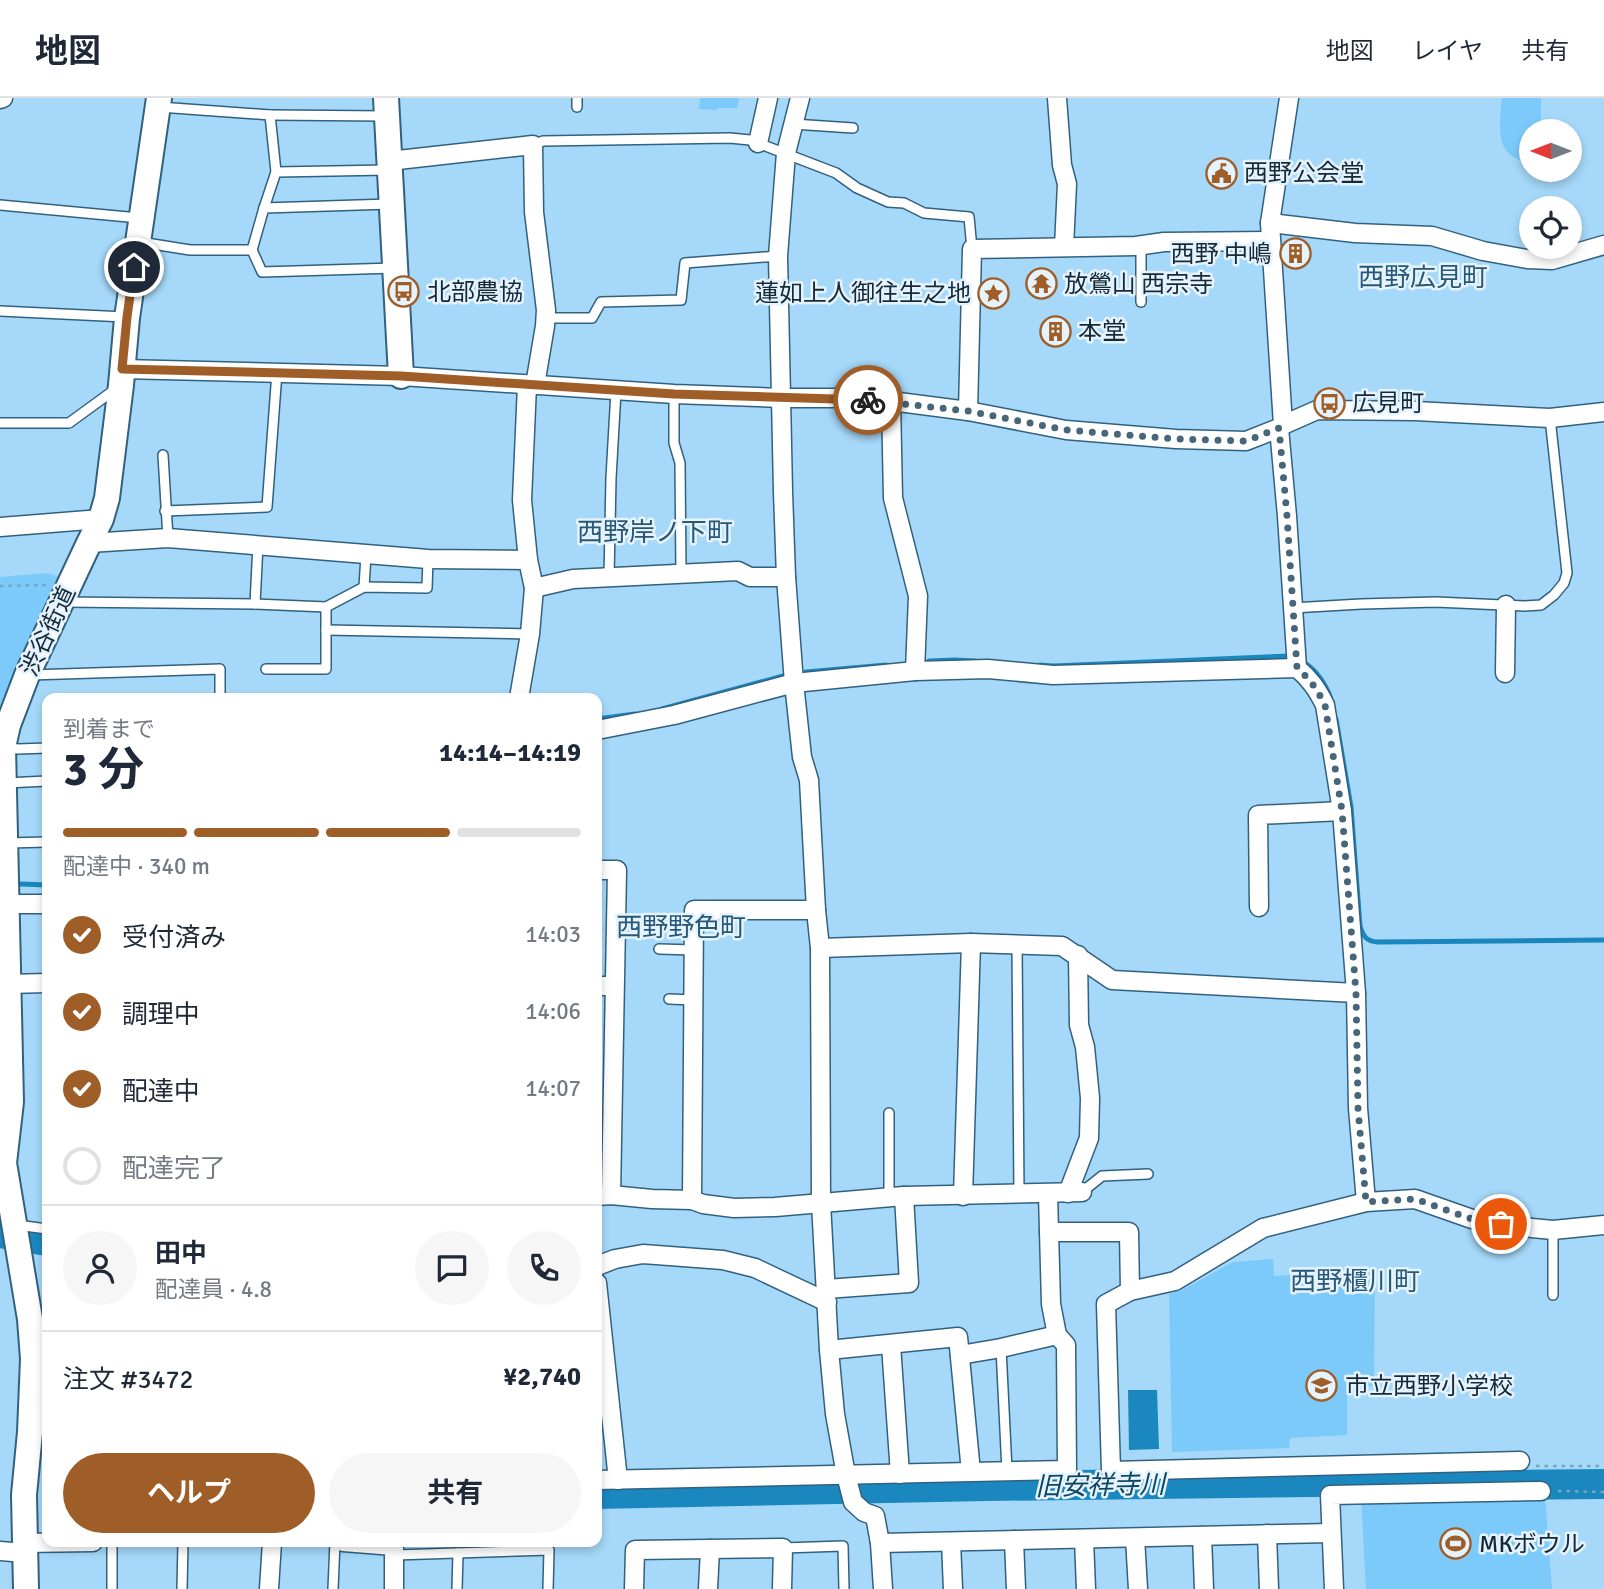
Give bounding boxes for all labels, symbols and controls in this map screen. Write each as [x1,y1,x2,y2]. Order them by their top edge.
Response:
text: 地図 [35,31,101,72]
text: 地図 [1326,36,1374,66]
text: レイヤ [1412,36,1483,66]
text: 共有 [1521,36,1569,66]
north arrow [1519,119,1582,182]
map controls [1519,119,1582,259]
public building icon: 西野公会堂 [1204,156,1238,190]
place label: 西野公会堂 [1244,158,1364,188]
button: locate [1519,196,1582,259]
pin [104,237,164,297]
building icon: 西野 中嶋 [1278,237,1312,271]
place label: 西野 中嶋 [1171,239,1272,269]
icon: home [115,248,153,286]
district label: 西野広見町 [1358,262,1488,294]
temple icon: 放鶯山 西宗寺 [1024,267,1058,301]
place label: 放鶯山 西宗寺 [1064,269,1213,299]
bus stop icon: 北部農協 [387,275,421,309]
place icon: 蓮如上人御往生之地 [977,276,1011,310]
place label: 北部農協 [427,277,523,307]
place label: 蓮如上人御往生之地 [755,278,971,308]
building icon: 本堂 [1038,314,1072,348]
place label: 本堂 [1078,316,1126,346]
courier [833,365,903,435]
icon: bike [849,381,887,419]
bus stop icon: 広見町 [1312,386,1346,420]
place label: 広見町 [1352,388,1424,418]
district label: 西野岸ノ下町 [577,517,733,549]
street label: 渋谷街道 [14,581,82,681]
text: 到着まで [63,715,155,744]
text: 14:14–14:19 [439,737,581,769]
text: 3 分 [63,742,144,798]
text: 配達中 · 340 m [63,852,210,881]
district label: 西野野色町 [616,912,746,944]
icon: check [63,916,101,954]
text: 14:03 [525,920,581,949]
text: 受付済み [122,922,226,954]
icon: check [63,993,101,1031]
text: 14:06 [525,997,581,1026]
text: 調理中 [122,999,200,1031]
icon: check [63,1070,101,1108]
text: 14:07 [525,1074,581,1103]
text: 配達中 [122,1076,200,1108]
text: 配達完了 [122,1153,226,1185]
pin [1471,1194,1531,1254]
icon: bag [1482,1205,1520,1243]
button: person [63,1231,137,1305]
button: chat [415,1231,489,1305]
button: phone [507,1231,581,1305]
text: 田中 [155,1238,207,1270]
district label: 西野櫃川町 [1290,1266,1420,1298]
text: 配達員 · 4.8 [155,1275,272,1304]
text: ¥2,740 [503,1361,581,1393]
text: 注文 #3472 [63,1364,194,1396]
school or university icon: 市立西野小学校 [1305,1369,1339,1403]
place label: 市立西野小学校 [1345,1371,1513,1401]
button: ヘルプ [63,1453,315,1533]
button: 共有 [329,1453,581,1533]
water label: 旧安祥寺川 [1035,1469,1168,1503]
sports icon: MKボウル [1439,1527,1473,1561]
place label: MKボウル [1479,1529,1585,1559]

